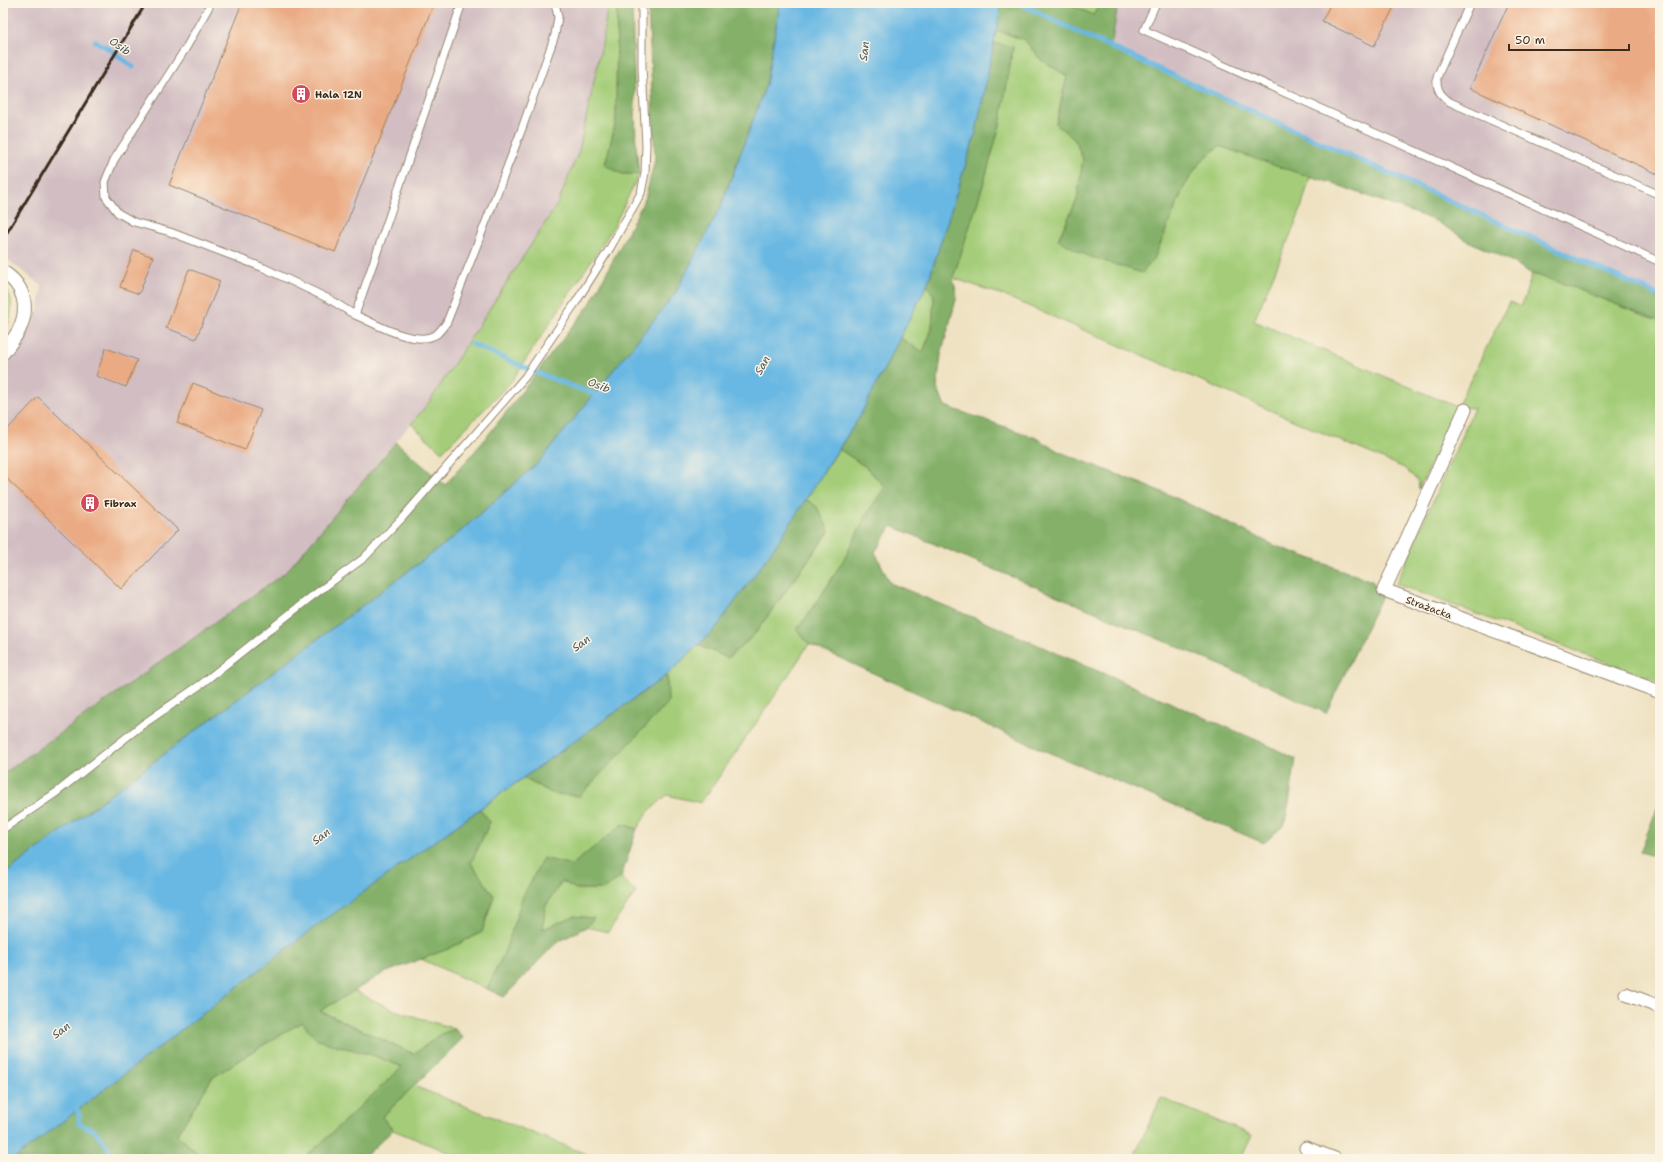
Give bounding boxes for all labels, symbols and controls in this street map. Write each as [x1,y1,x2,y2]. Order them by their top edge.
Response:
scale bar [1509,26,1629,52]
text: 50 m [1515,32,1545,48]
water label: Osib [106,34,134,59]
water label: San [856,40,873,62]
building icon: Hala 12N [290,83,312,105]
place label: Hala 12N [315,88,362,101]
water label: San [751,353,774,377]
water label: Osib [586,374,613,397]
building icon: Fibrax [79,492,101,514]
place label: Fibrax [104,497,137,510]
street label: Strażacka [1404,593,1455,622]
water label: San [569,631,594,655]
water label: San [309,824,334,848]
water label: San [49,1018,74,1042]

